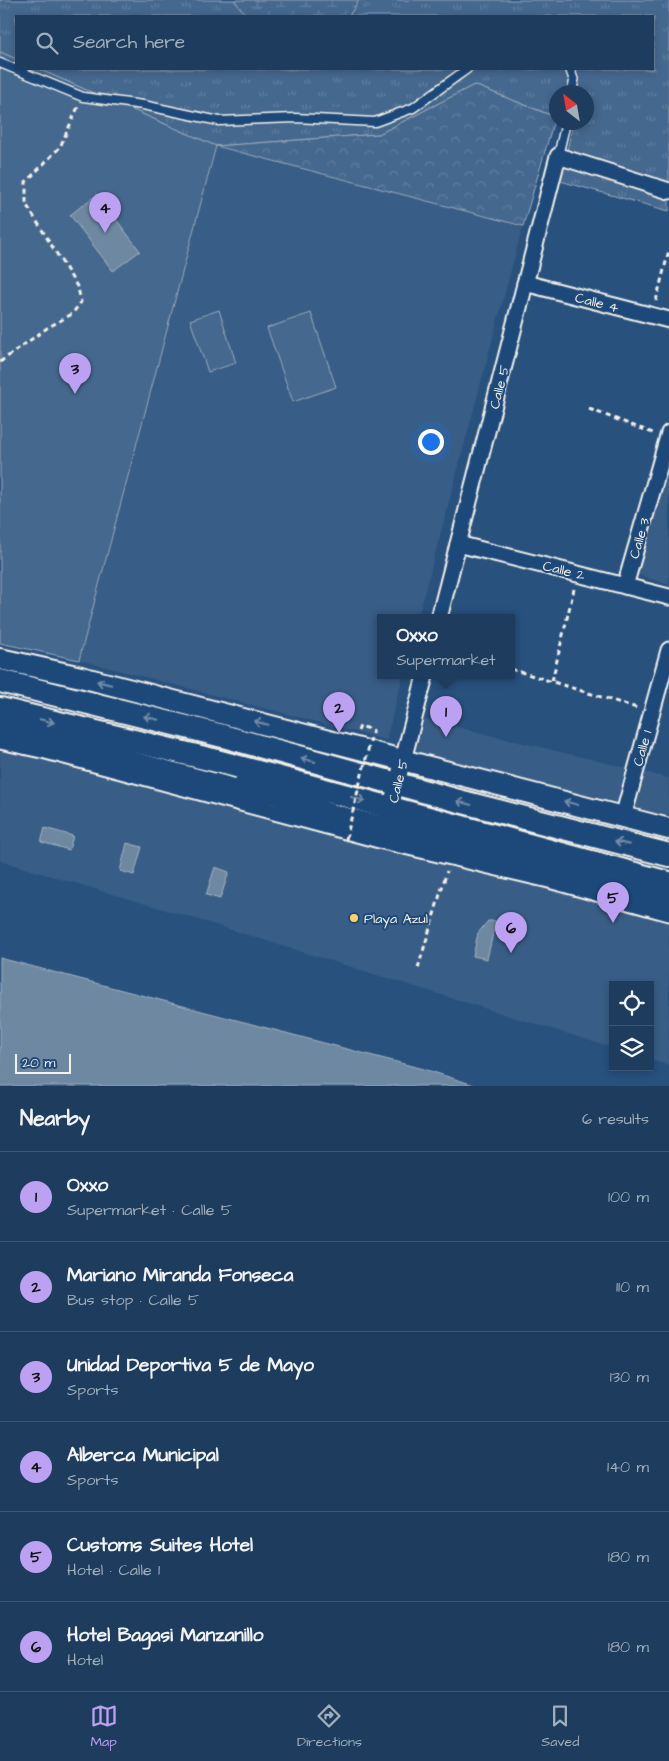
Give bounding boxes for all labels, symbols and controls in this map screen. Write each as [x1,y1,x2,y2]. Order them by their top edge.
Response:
search box [15,15,654,70]
icon: search [33,29,61,57]
text: Search here [73,29,185,56]
north arrow [549,85,594,130]
pin: 4 [89,192,121,233]
street label: Calle 4 [573,288,621,318]
pin: 3 [59,353,91,394]
street label: Calle 5 [485,363,515,411]
your location [418,429,444,455]
street label: Calle 3 [625,515,655,561]
street label: Calle 2 [541,556,587,586]
popup [377,614,515,679]
text: Oxxo [396,622,438,649]
text: Supermarket [396,649,496,671]
one-way arrow [96,678,112,687]
pin: 2 [323,692,355,733]
pin: 1 [430,696,462,737]
one-way arrow [143,713,159,722]
one-way arrow [39,717,55,726]
one-way arrow [254,718,270,727]
street label: Calle 1 [628,728,658,769]
one-way arrow [300,754,316,764]
street label: Calle 5 [384,757,414,805]
one-way arrow [349,795,365,805]
one-way arrow [457,798,473,807]
one-way arrow [564,798,580,808]
one-way arrow [614,838,630,847]
pin: 5 [597,882,629,923]
place label: Playa Azul [364,909,428,929]
marker: Playa Azul [348,912,360,924]
pin: 6 [495,912,527,953]
map controls [609,981,654,1071]
button: locate [609,981,654,1026]
button: layers [609,1026,654,1071]
scale bar [15,1051,71,1074]
text: 20 m [22,1053,55,1073]
text: Nearby [20,1104,90,1133]
text: 6 results [582,1108,649,1130]
text: Oxxo [67,1172,108,1199]
text: 1 [35,1186,37,1208]
text: 100 m [608,1186,649,1208]
text: Supermarket · Calle 5 [67,1199,232,1221]
text: Mariano Miranda Fonseca [67,1262,293,1289]
text: 2 [31,1276,41,1298]
text: 110 m [616,1276,649,1298]
text: Bus stop · Calle 5 [67,1289,199,1311]
text: Unidad Deportiva 5 de Mayo [67,1352,314,1379]
text: 3 [32,1366,40,1388]
text: 130 m [610,1366,649,1388]
text: Sports [67,1379,119,1401]
text: Alberca Municipal [67,1442,219,1469]
text: 4 [31,1456,41,1478]
text: 140 m [607,1456,649,1478]
text: Sports [67,1469,119,1491]
text: Customs Suites Hotel [67,1532,253,1559]
text: 5 [30,1546,42,1568]
text: 180 m [608,1546,649,1568]
text: Hotel · Calle 1 [67,1559,160,1581]
text: Hotel Bagasi Manzanillo [67,1622,263,1649]
text: 6 [31,1636,41,1658]
text: 180 m [608,1636,649,1658]
text: Hotel [67,1649,103,1671]
tab: Map [90,1702,118,1752]
tab: Directions [297,1702,362,1752]
tab: Saved [541,1702,579,1752]

